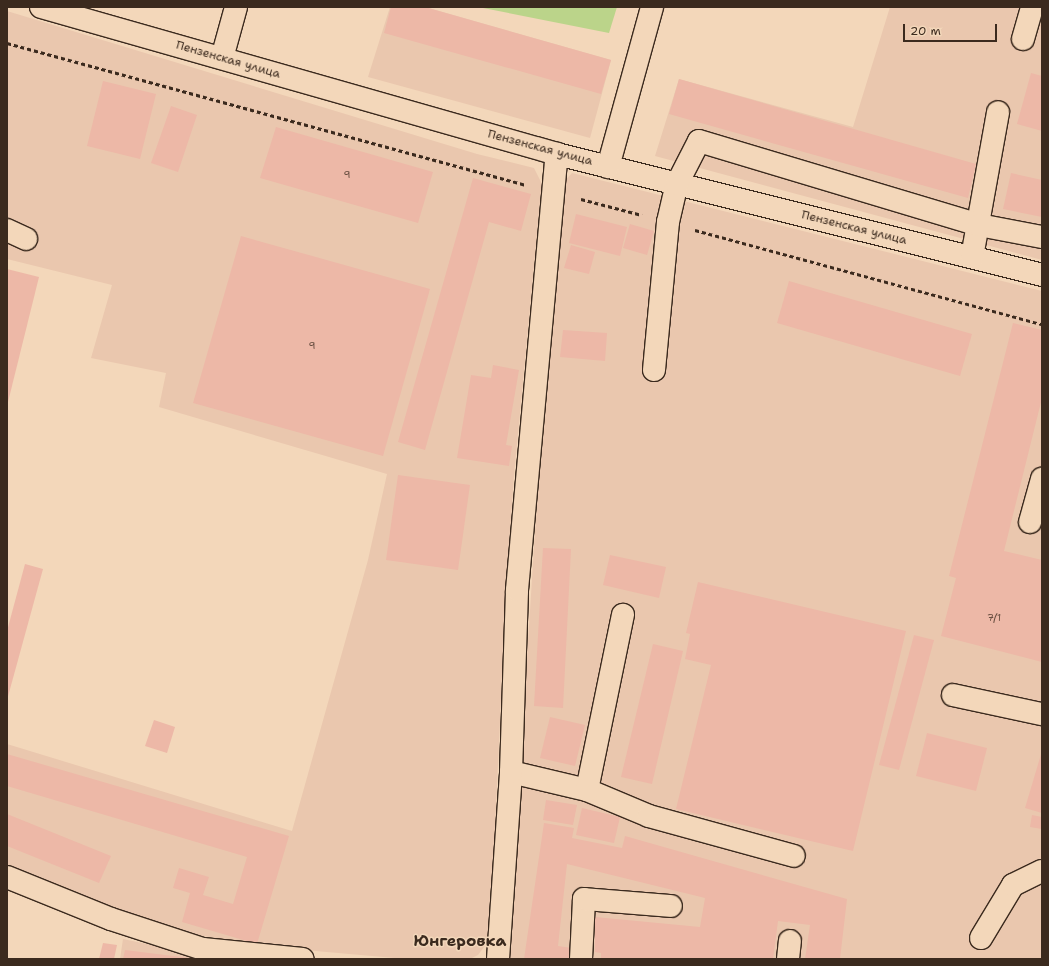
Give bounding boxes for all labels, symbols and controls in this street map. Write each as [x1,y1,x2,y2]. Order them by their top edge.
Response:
scale bar [905,16,999,42]
text: 20 m [910,23,941,39]
street label: Пензенская улица [174,38,282,82]
street label: Пензенская улица [486,127,594,169]
house number: 9 [344,169,350,181]
street label: Пензенская улица [800,208,908,248]
house number: 9 [309,340,315,352]
house number: 7/1 [987,612,1001,624]
district label: Юнгеровка [413,931,507,951]

